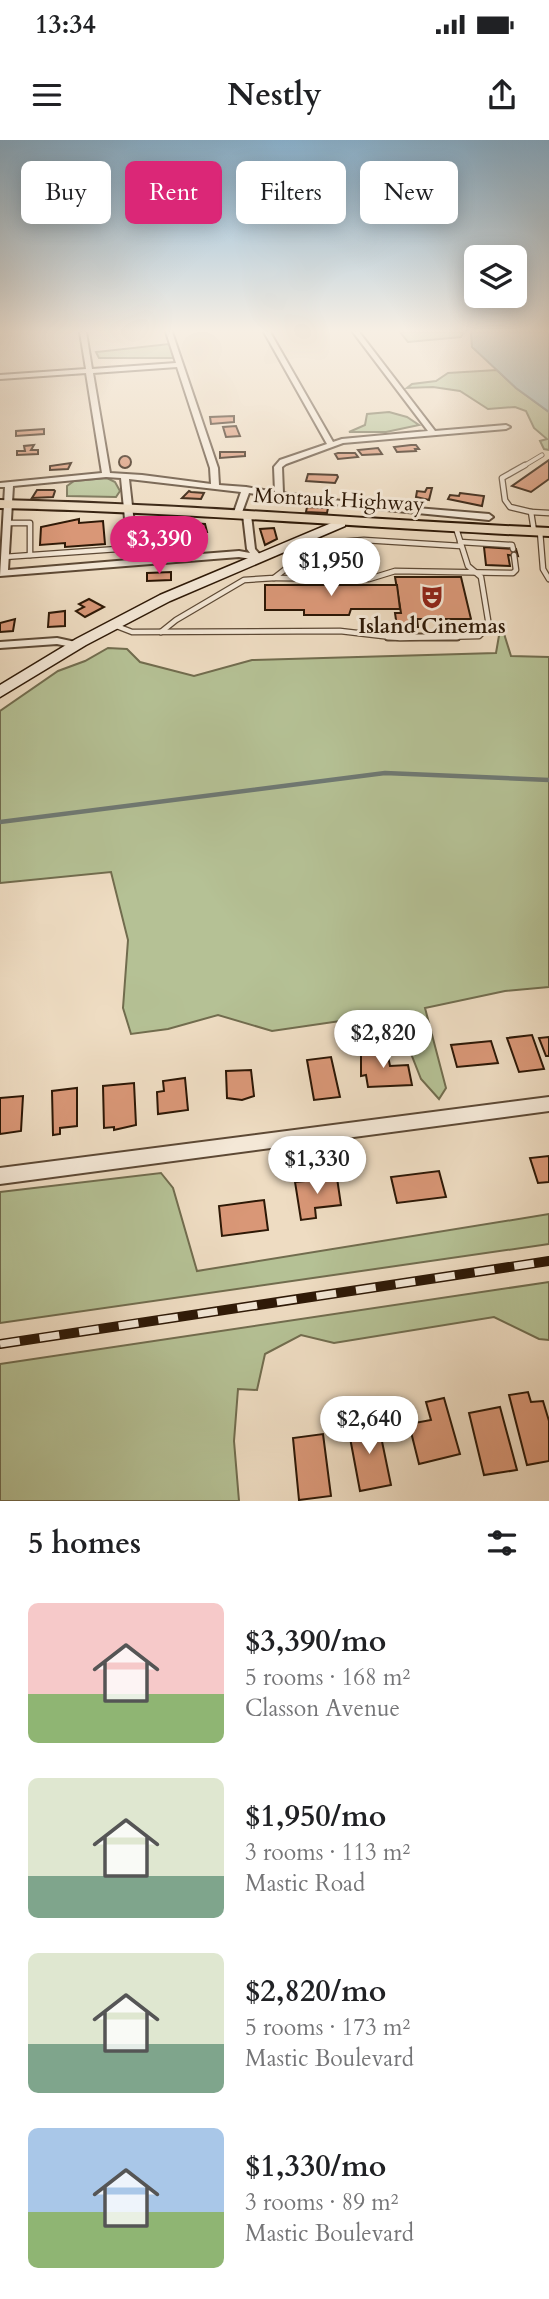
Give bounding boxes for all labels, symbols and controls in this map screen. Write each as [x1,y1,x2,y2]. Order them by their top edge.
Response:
text: 13:34 [35,7,96,42]
text: Nestly [227,73,322,117]
icon: menu [28,76,66,114]
icon: share [483,76,521,114]
chip: Buy [21,161,111,224]
chip: Rent [125,161,222,224]
chip: Filters [236,161,346,224]
chip: New [360,161,458,224]
map controls [464,245,527,308]
button: layers [464,245,527,308]
street label: Montauk Highway [253,481,425,519]
pin: $3,390 [102,516,216,576]
text: $3,390 [126,523,192,554]
pin: $1,950 [274,538,388,598]
text: $1,950 [298,545,364,576]
theatre icon: Island Cinemas [418,583,446,611]
place label: Island Cinemas [358,612,506,641]
pin: $2,820 [326,1010,440,1070]
text: $2,820 [350,1017,416,1048]
pin: $1,330 [260,1136,374,1196]
text: $1,330 [284,1143,350,1174]
pin: $2,640 [312,1396,426,1456]
text: $2,640 [336,1403,402,1434]
text: 5 homes [28,1523,141,1564]
icon: filters [483,1524,521,1562]
text: $3,390/mo [245,1621,386,1662]
icon: home [84,1631,168,1715]
text: 5 rooms · 168 m² [245,1662,410,1693]
text: Classon Avenue [245,1693,400,1724]
text: $1,950/mo [245,1796,386,1837]
icon: home [84,1806,168,1890]
text: 3 rooms · 113 m² [245,1837,410,1868]
text: Mastic Road [245,1868,365,1899]
text: $2,820/mo [245,1971,386,2012]
icon: home [84,1981,168,2065]
text: 5 rooms · 173 m² [245,2012,410,2043]
text: Mastic Boulevard [245,2043,414,2074]
text: $1,330/mo [245,2146,386,2187]
icon: home [84,2156,168,2240]
text: 3 rooms · 89 m² [245,2187,398,2218]
text: Mastic Boulevard [245,2218,414,2249]

